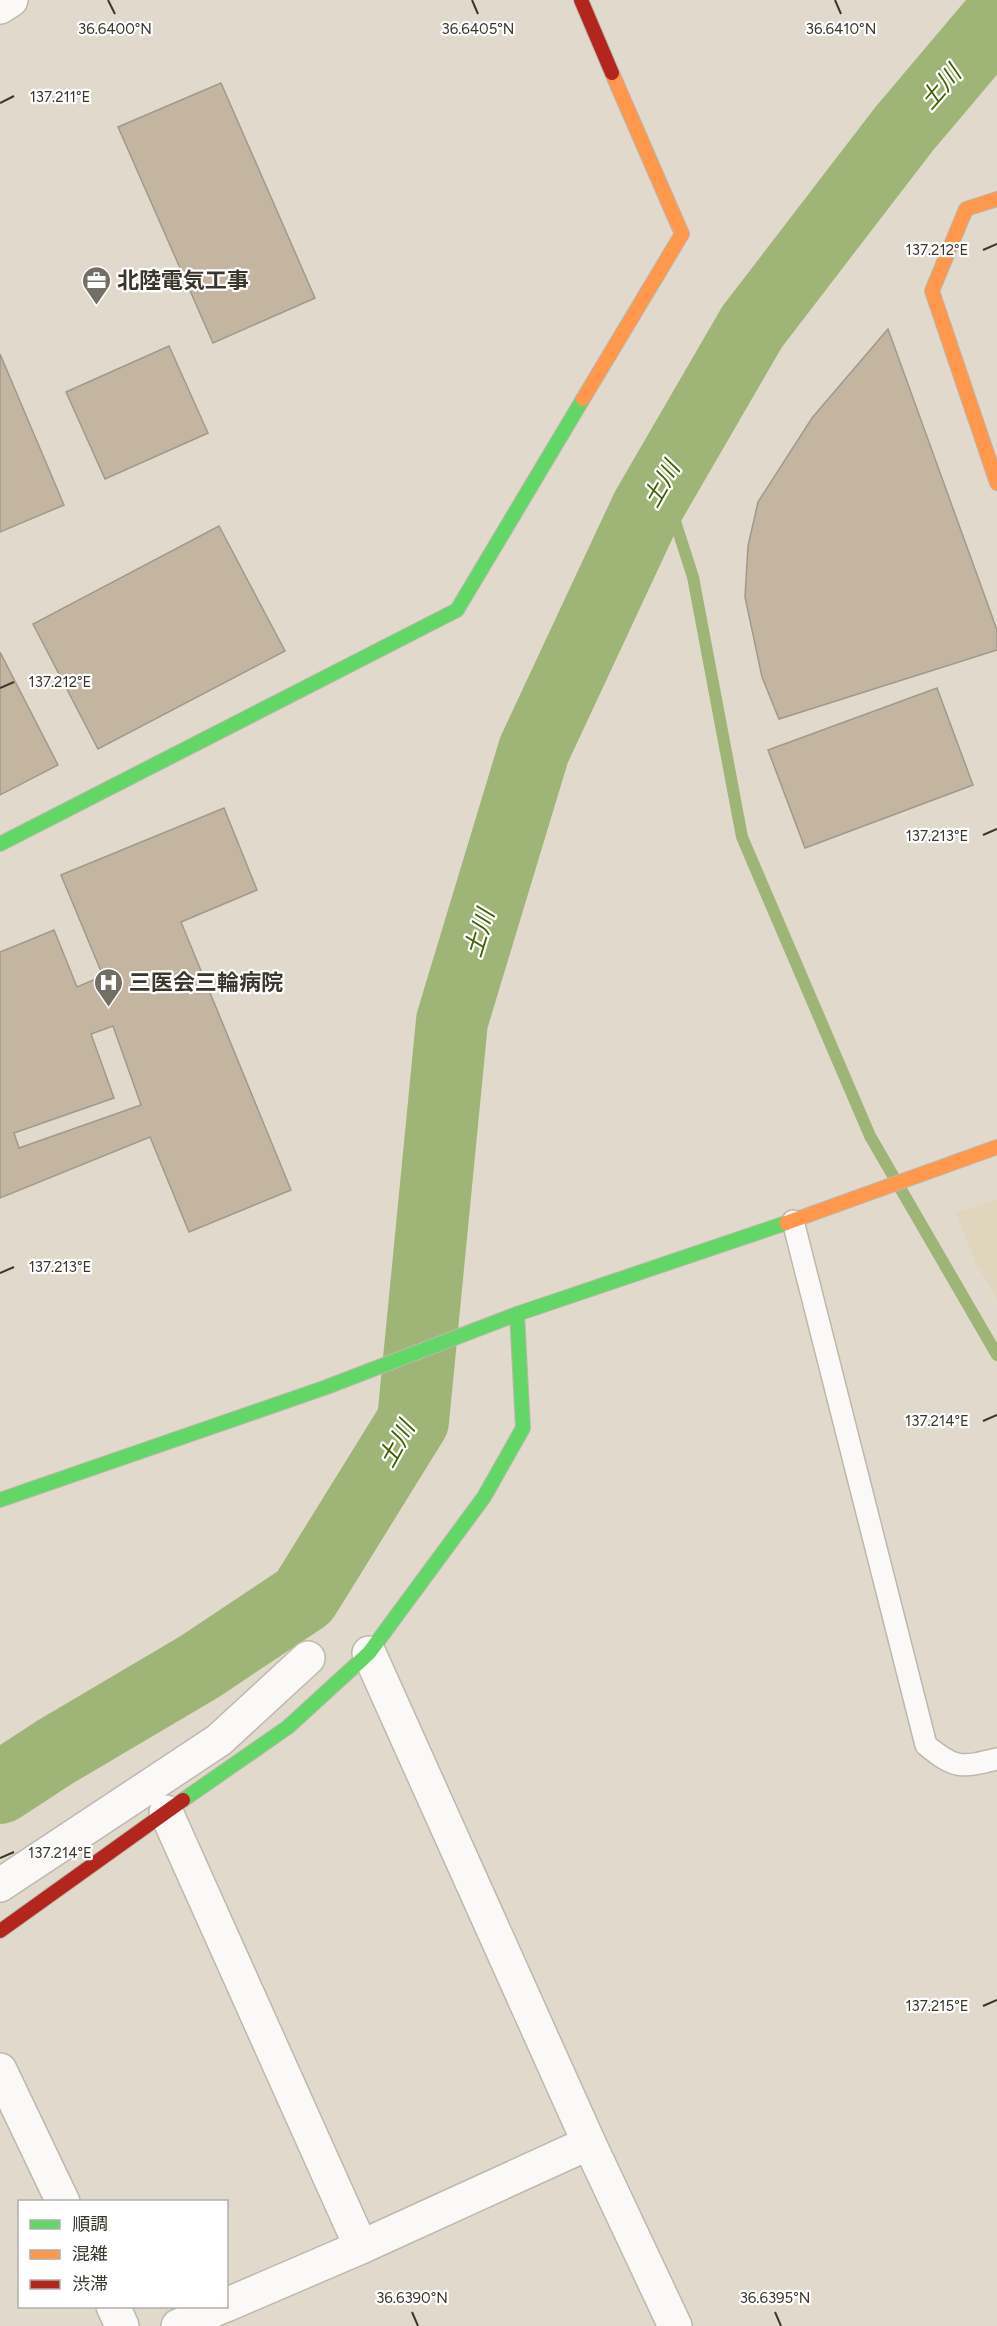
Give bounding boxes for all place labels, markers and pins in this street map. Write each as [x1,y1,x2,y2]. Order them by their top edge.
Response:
office icon: 北陸電気工事 [80,264,112,306]
place label: 北陸電気工事 [117,267,249,294]
hospital icon: 三医会三輪病院 [92,966,124,1008]
place label: 三医会三輪病院 [129,969,283,996]

